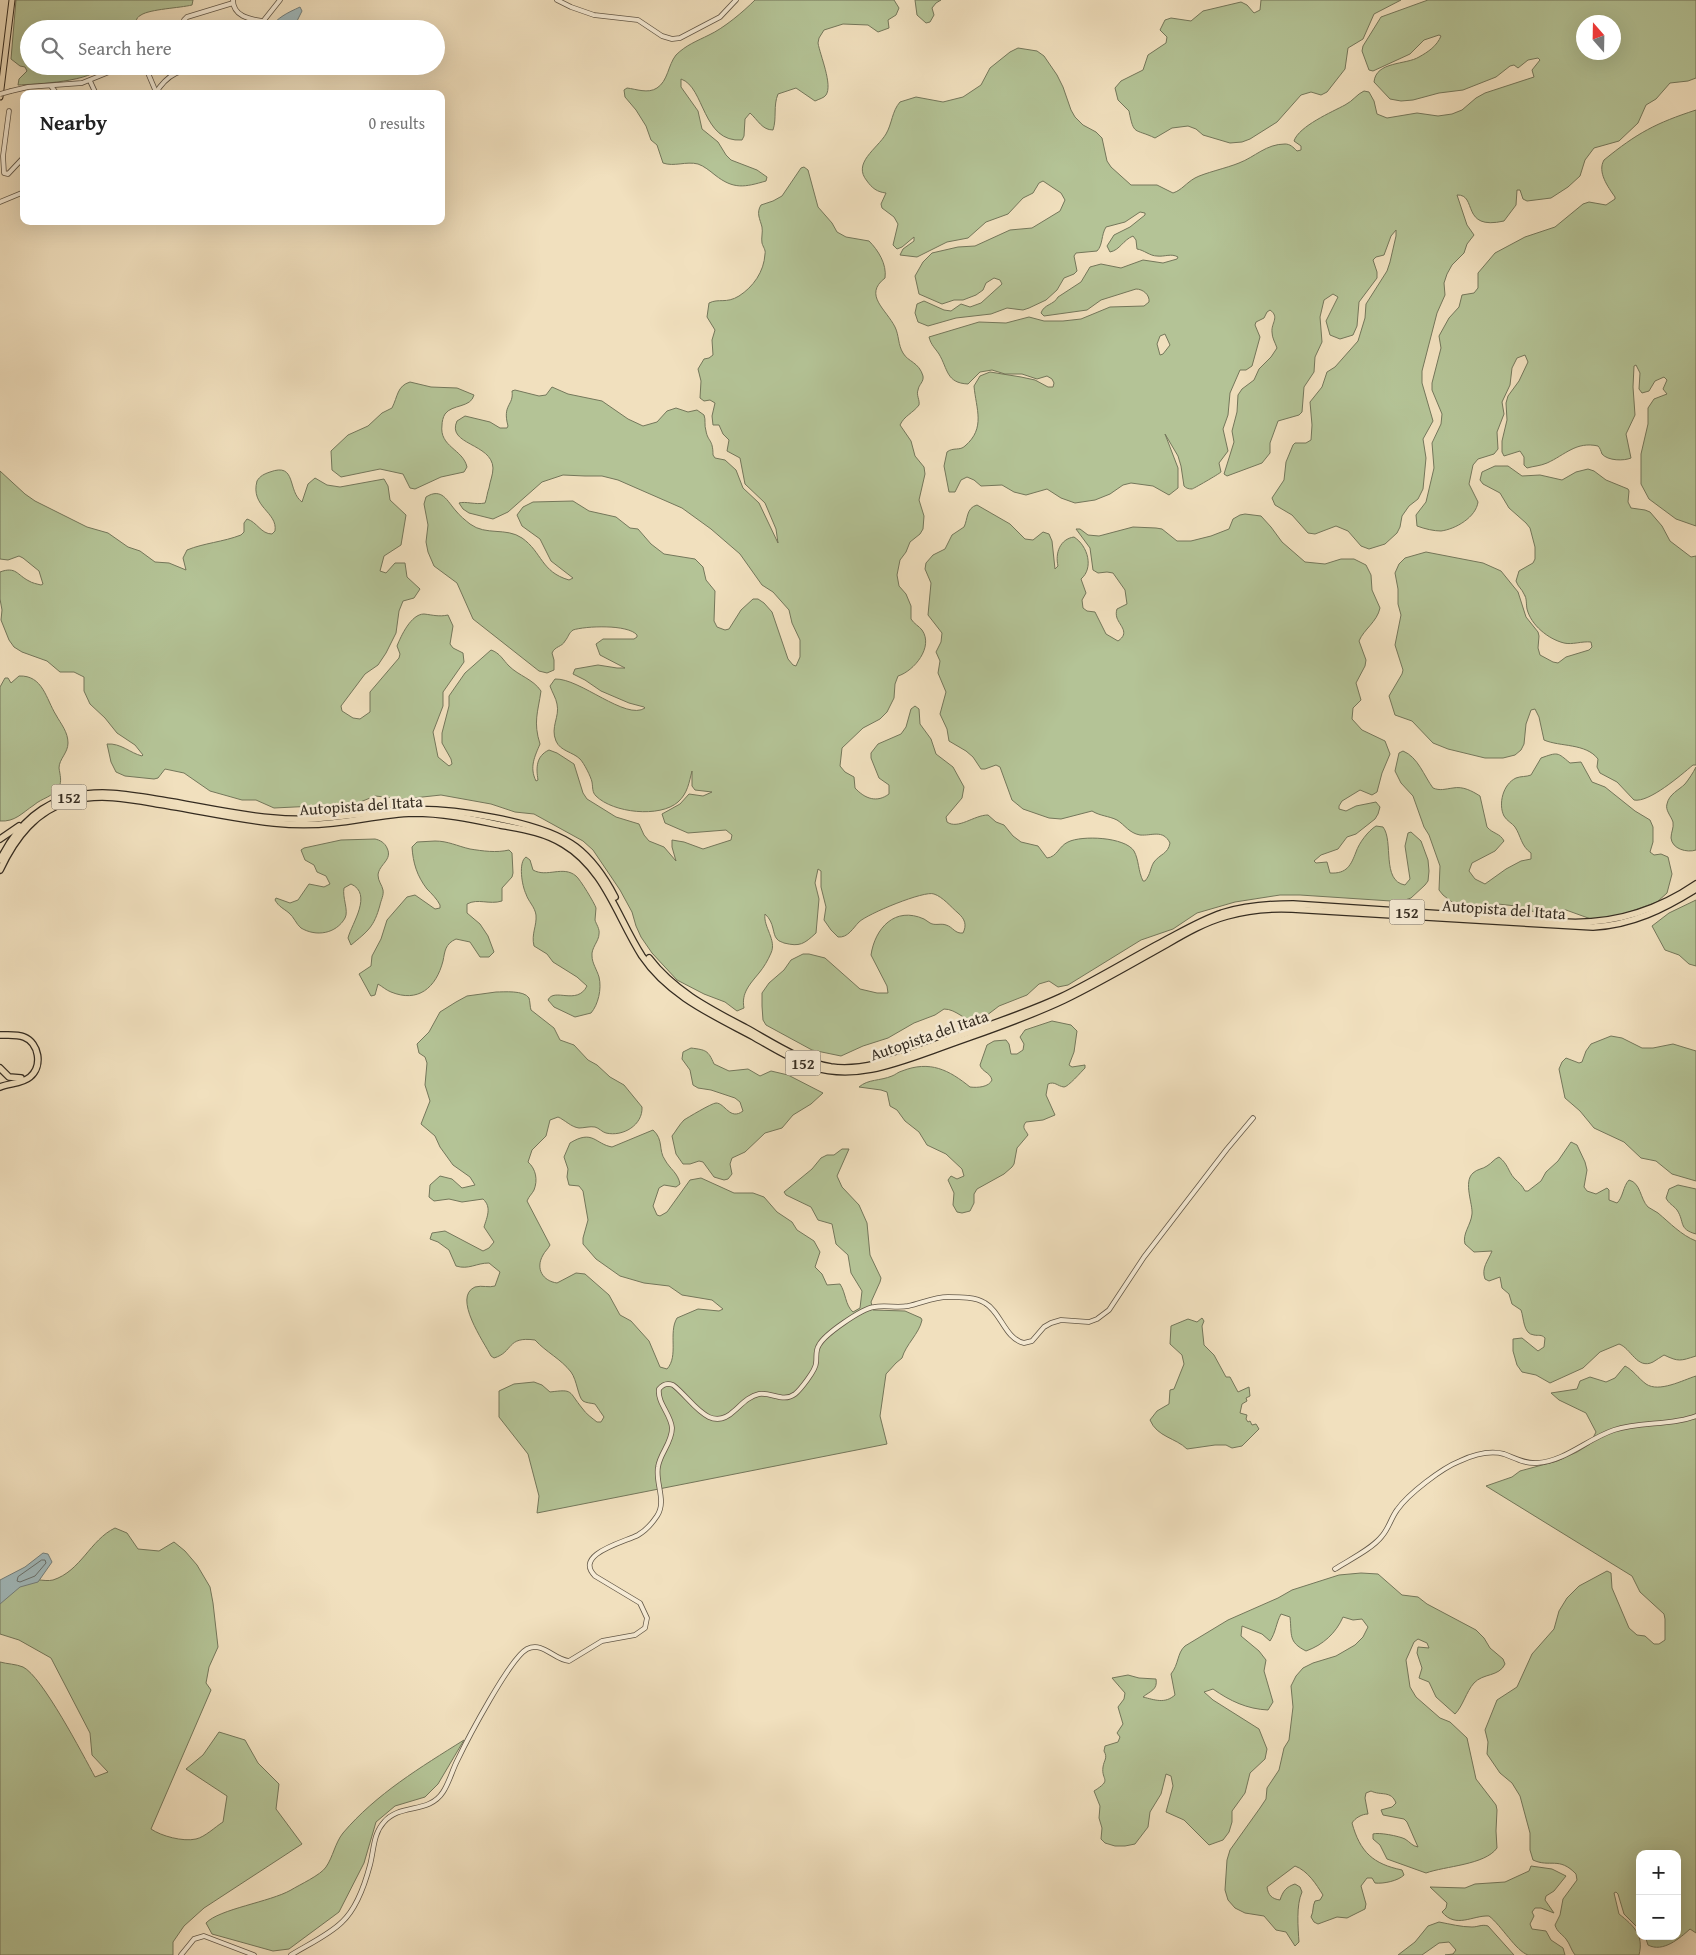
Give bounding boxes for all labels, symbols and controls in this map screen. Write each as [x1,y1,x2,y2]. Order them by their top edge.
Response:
north arrow [1576,15,1621,60]
search box [20,20,445,75]
icon: search [38,34,66,62]
text: Search here [78,34,172,62]
text: Nearby [40,107,107,138]
text: 0 results [368,111,425,135]
road number: 152 [52,784,86,810]
street label: Autopista del Itata [298,789,424,821]
street label: Autopista del Itata [1441,893,1567,925]
road number: 152 [1390,900,1424,924]
street label: Autopista del Itata [867,1003,992,1066]
road number: 152 [786,1050,820,1076]
map controls [1636,1850,1681,1940]
button: + [1636,1850,1681,1895]
button: − [1636,1895,1681,1940]

